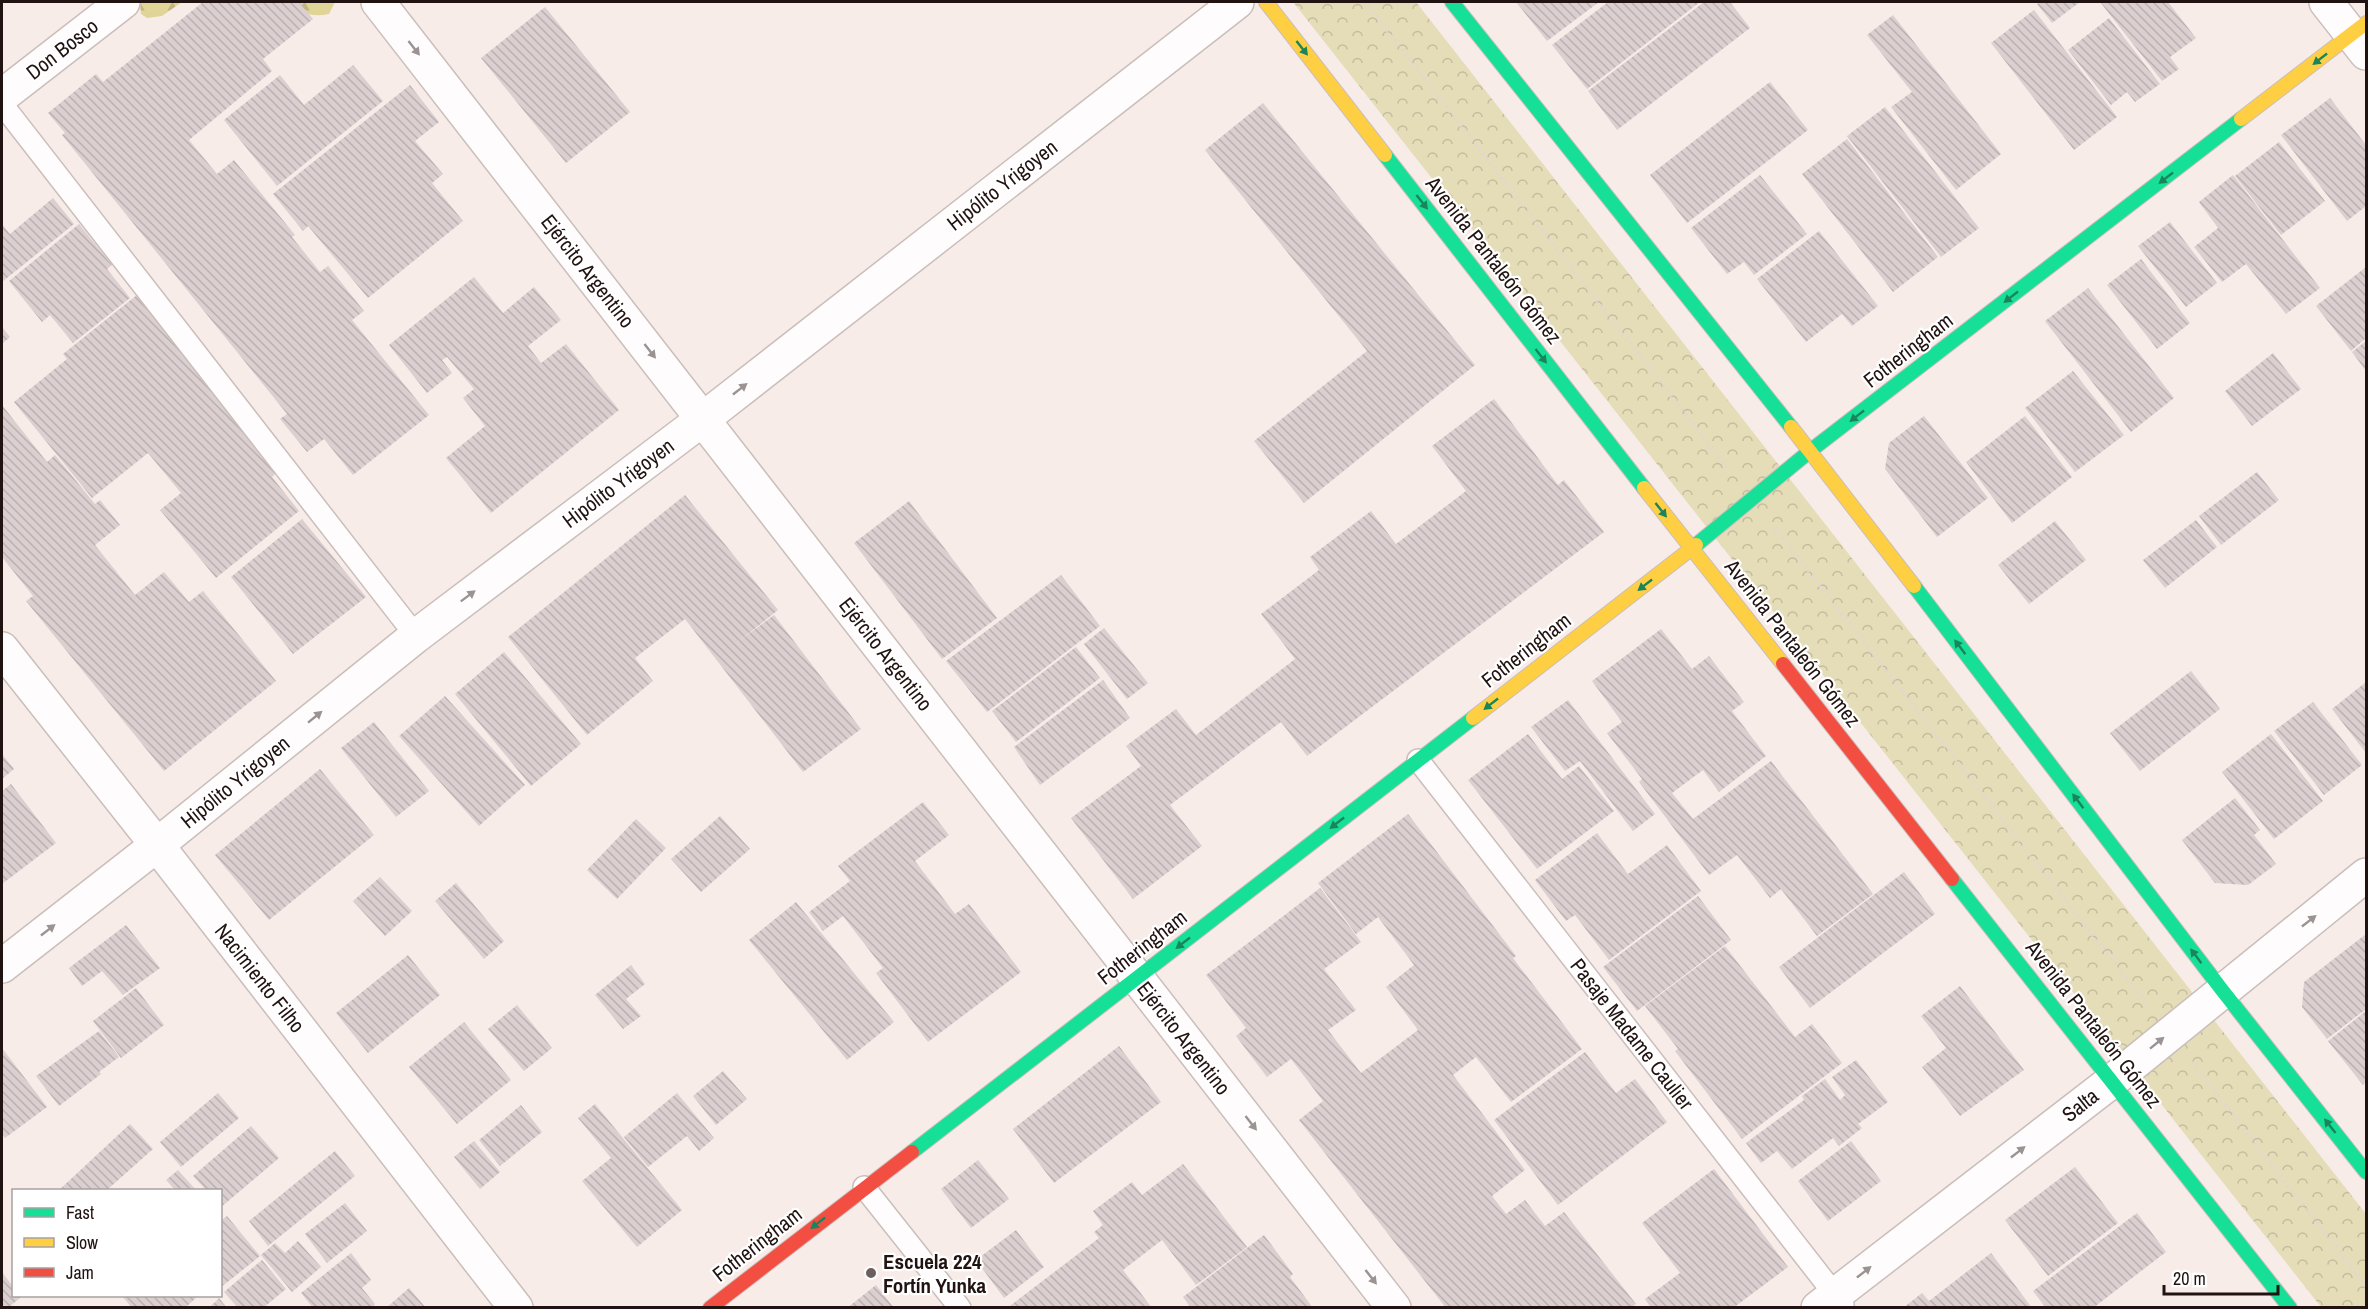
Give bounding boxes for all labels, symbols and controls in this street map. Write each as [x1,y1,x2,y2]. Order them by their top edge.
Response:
street label: Don Bosco [20,12,104,86]
one-way arrow [407,40,419,55]
one-way arrow [1296,40,1308,55]
one-way arrow [2313,52,2328,64]
street label: Hipólito Yrigoyen [941,133,1063,237]
street label: Avenida Pantaleón Gómez [1419,169,1569,350]
one-way arrow [2158,171,2174,184]
one-way arrow [1415,194,1427,209]
street label: Ejército Argentino [534,208,642,334]
one-way arrow [2004,290,2019,302]
street label: Fotheringham [1857,306,1959,394]
one-way arrow [643,343,655,358]
one-way arrow [1535,348,1547,363]
one-way arrow [733,384,748,396]
one-way arrow [1849,409,1865,422]
street label: Hipólito Yrigoyen [556,431,680,535]
one-way arrow [1655,501,1667,517]
street label: Avenida Pantaleón Gómez [1718,552,1868,733]
one-way arrow [1637,578,1653,591]
one-way arrow [460,590,476,603]
street label: Ejército Argentino [832,591,940,717]
street label: Fotheringham [1475,606,1577,694]
one-way arrow [1954,639,1966,654]
one-way arrow [1483,698,1499,710]
one-way arrow [307,711,323,724]
street label: Hipólito Yrigoyen [174,729,296,835]
one-way arrow [2072,794,2084,810]
one-way arrow [1329,817,1345,830]
street label: Fotheringham [1091,903,1193,991]
one-way arrow [2301,915,2317,928]
street label: Nacimiento Filho [208,917,312,1039]
one-way arrow [40,925,55,937]
street label: Avenida Pantaleón Gómez [2019,933,2169,1114]
one-way arrow [1175,936,1190,948]
one-way arrow [2191,949,2203,964]
street label: Pasaje Madame Caulier [1564,952,1700,1116]
street label: Ejército Argentino [1130,975,1238,1101]
one-way arrow [2149,1037,2165,1050]
street label: Salta [2056,1081,2105,1129]
one-way arrow [1244,1116,1256,1131]
one-way arrow [2324,1118,2337,1134]
one-way arrow [2011,1147,2026,1159]
legend [12,1189,222,1297]
text: Fast [66,1200,94,1225]
street label: Fotheringham [706,1200,808,1288]
one-way arrow [811,1216,826,1228]
text: Slow [66,1230,98,1255]
place label: Escuela 224 Fortín Yunka [883,1247,987,1300]
scale bar [2164,1258,2278,1296]
text: Jam [66,1260,94,1285]
one-way arrow [1856,1265,1872,1278]
marker: Escuela 224 Fortín Yunka [864,1266,878,1280]
text: 20 m [2173,1266,2206,1291]
one-way arrow [1364,1269,1377,1285]

